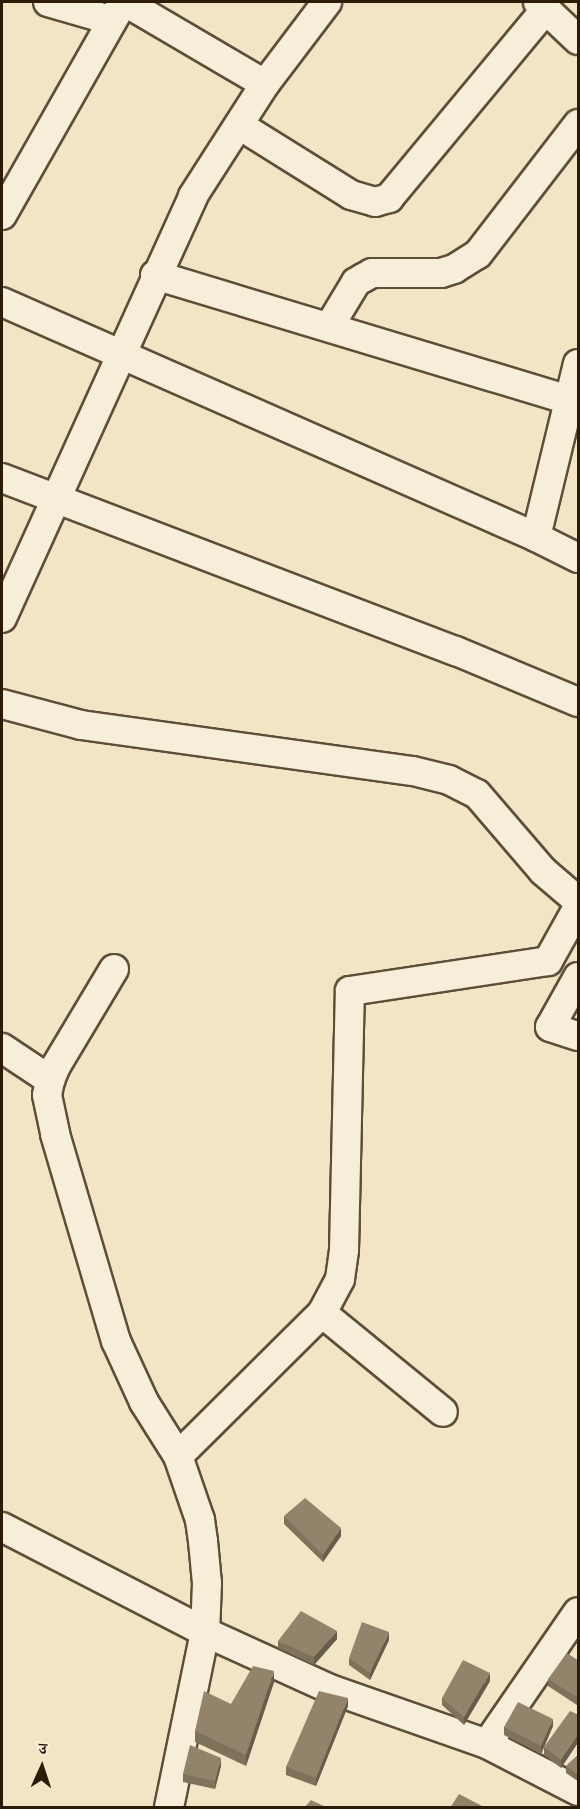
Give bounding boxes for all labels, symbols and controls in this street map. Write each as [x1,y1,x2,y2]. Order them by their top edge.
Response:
north arrow [12,1737,72,1797]
text: उ [38,1739,48,1759]

